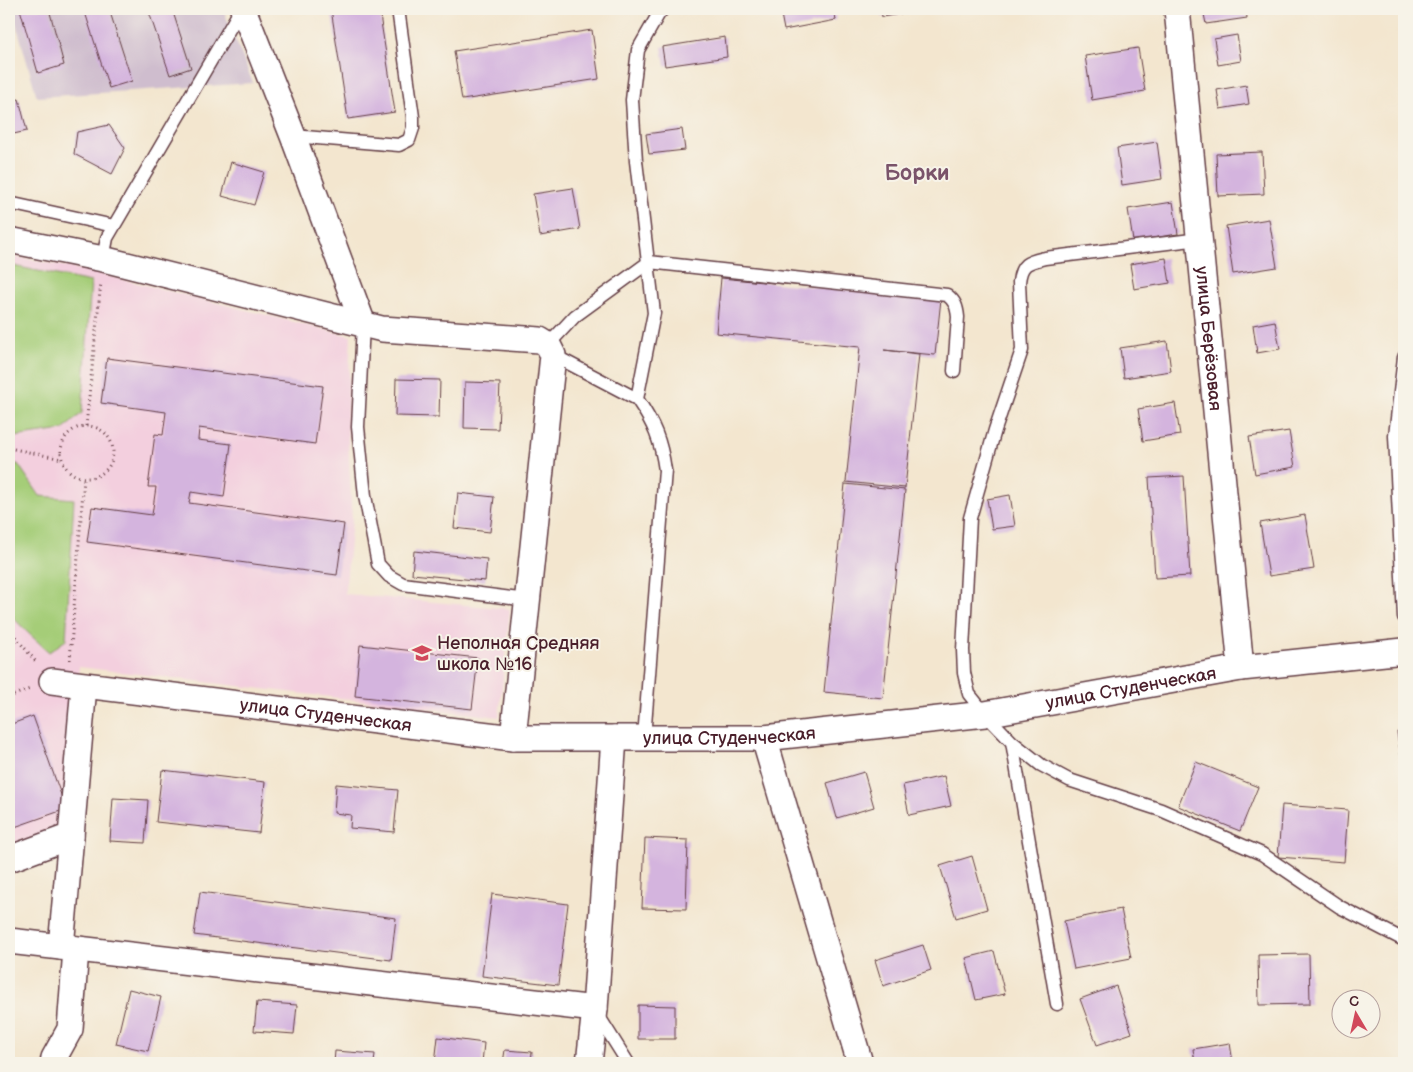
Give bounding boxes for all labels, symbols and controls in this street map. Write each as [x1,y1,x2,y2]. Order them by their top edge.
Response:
district label: Борки [885,160,949,187]
street label: улица Берёзовая [1191,265,1226,412]
place label: Неполная Средняя школа №16 [437,633,599,675]
school or university icon: Неполная Средняя школа №16 [411,642,433,664]
street label: улица Студенческая [1044,663,1218,714]
street label: улица Студенческая [239,694,413,736]
street label: улица Студенческая [643,722,817,749]
north arrow [1330,990,1380,1040]
text: С [1348,992,1360,1011]

